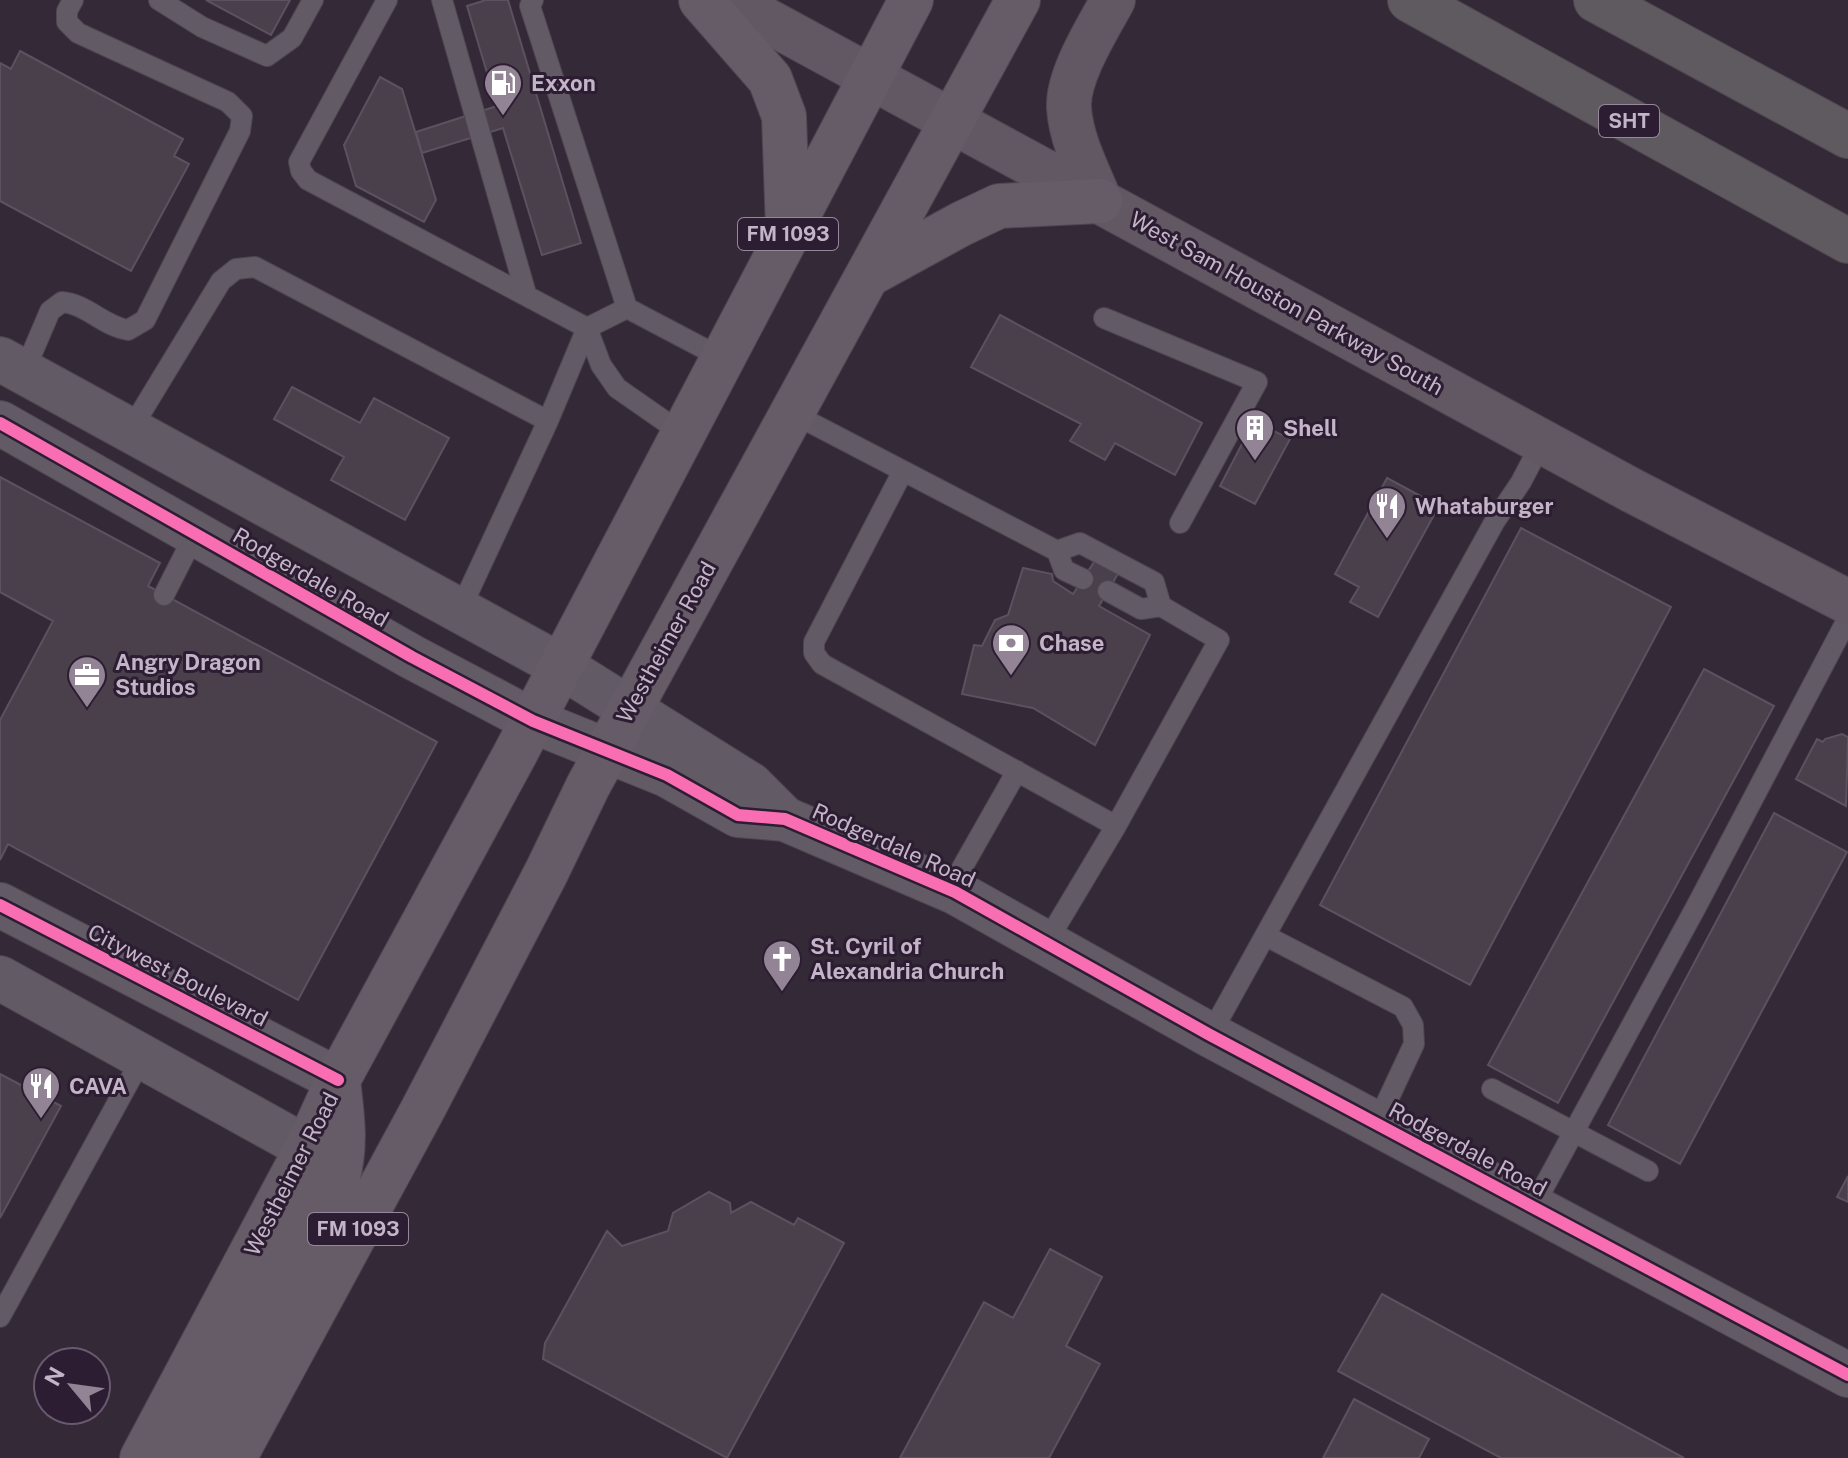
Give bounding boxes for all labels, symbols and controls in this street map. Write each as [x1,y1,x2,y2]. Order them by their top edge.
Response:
fuel station icon: Exxon [482,62,524,117]
place label: Exxon [531,70,596,96]
road number: SHT [1599,105,1659,137]
street label: West Sam Houston Parkway South [1126,206,1448,400]
road number: FM 1093 [738,218,838,250]
building icon: Shell [1234,407,1276,462]
place label: Shell [1283,415,1338,441]
restaurant icon: Whataburger [1366,485,1408,540]
place label: Whataburger [1415,493,1554,519]
street label: Rodgerdale Road [229,522,393,632]
street label: Westheimer Road [611,557,721,727]
bank icon: Chase [990,622,1032,677]
place label: Chase [1039,630,1104,656]
place label: Angry Dragon Studios [115,649,261,700]
office icon: Angry Dragon Studios [66,654,108,709]
street label: Rodgerdale Road [809,797,979,893]
street label: Citywest Boulevard [84,918,272,1032]
place label: St. Cyril of Alexandria Church [810,933,1004,984]
church icon: St. Cyril of Alexandria Church [761,938,803,993]
restaurant icon: CAVA [20,1065,62,1120]
place label: CAVA [69,1073,127,1099]
street label: Westheimer Road [239,1088,343,1260]
street label: Rodgerdale Road [1384,1096,1552,1202]
road number: FM 1093 [308,1213,408,1245]
north arrow [32,1346,112,1426]
text: N [39,1362,70,1390]

